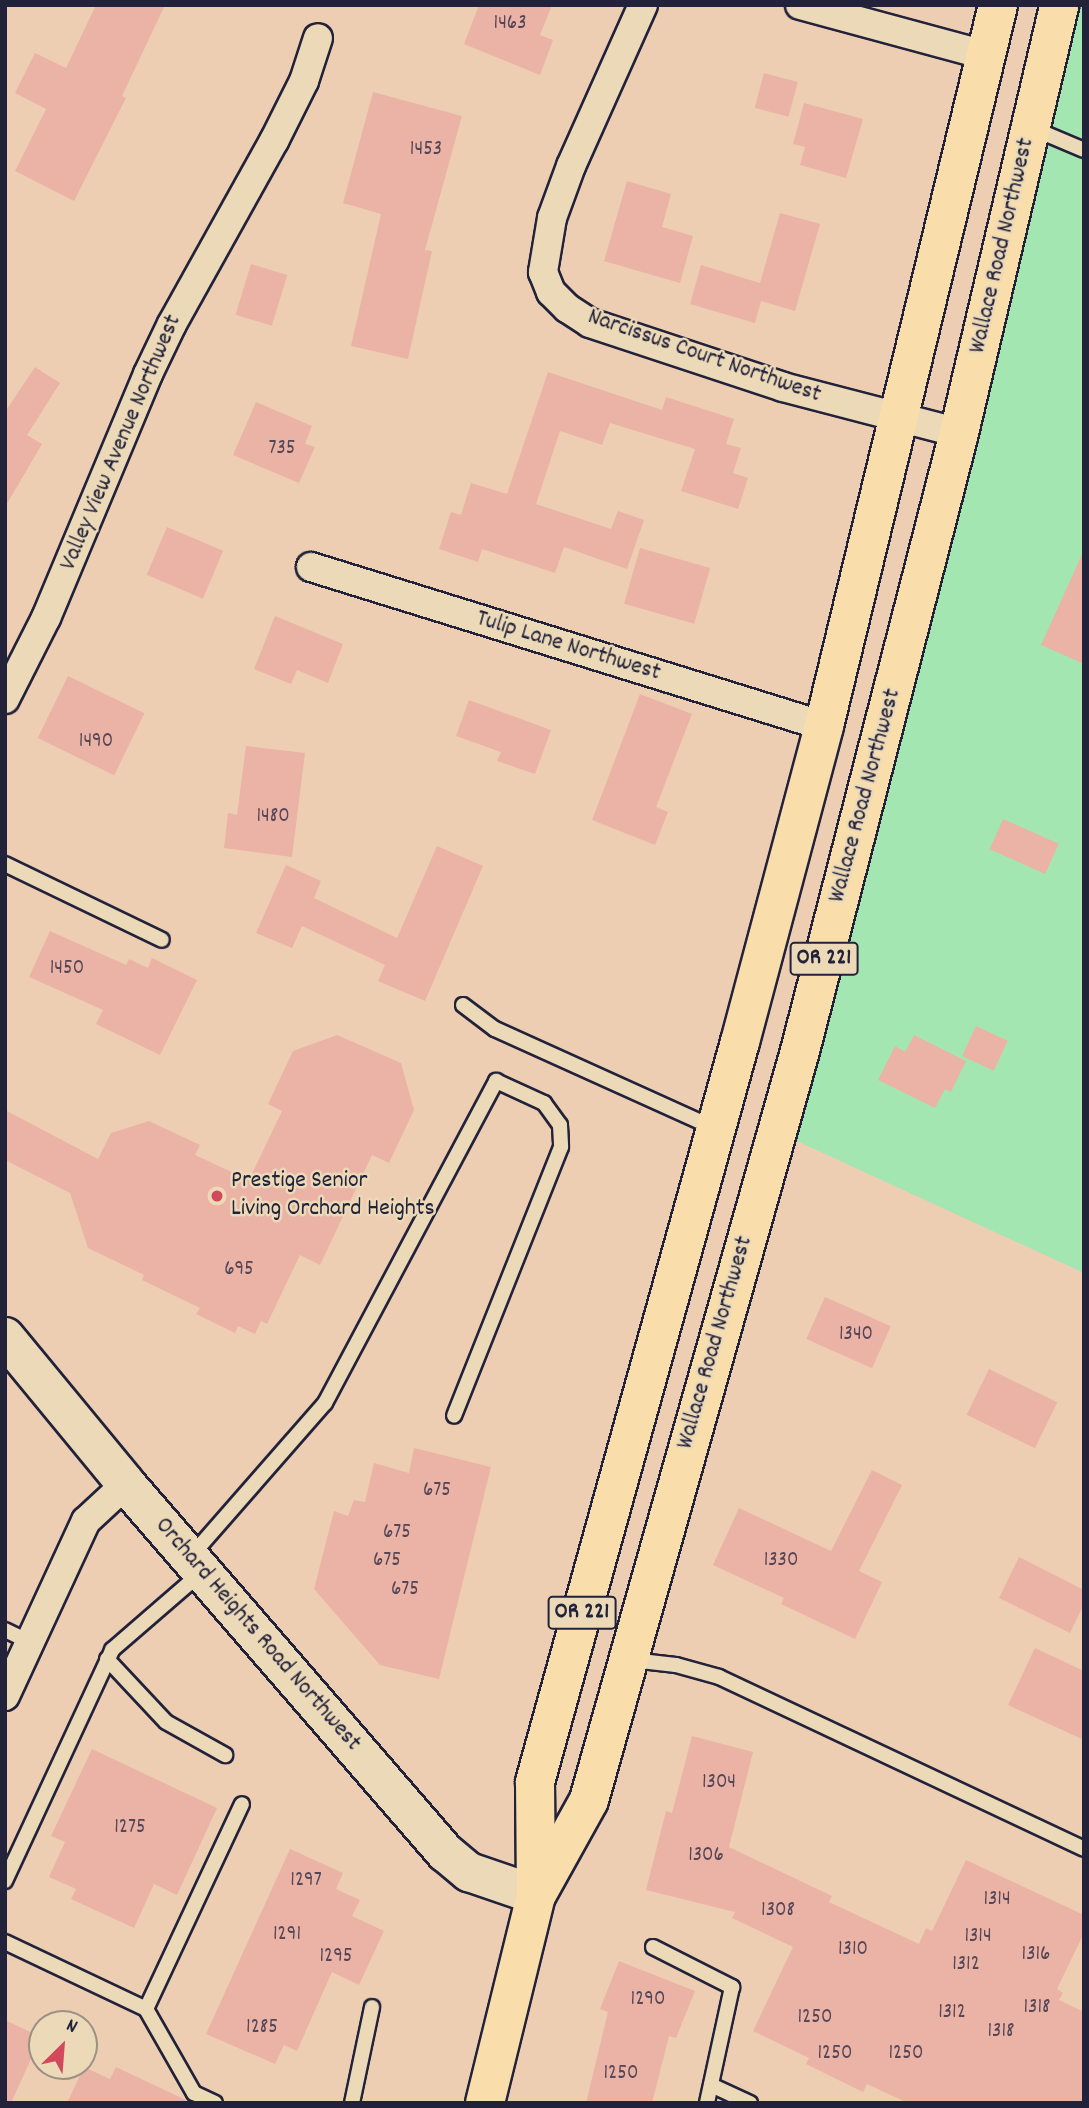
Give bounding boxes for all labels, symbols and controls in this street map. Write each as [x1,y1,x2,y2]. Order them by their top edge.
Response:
house number: 1463 [494,11,526,37]
street label: Wallace Road Northwest [964,136,1042,356]
house number: 1453 [410,137,442,163]
street label: Narcissus Court Northwest [584,304,824,410]
street label: Valley View Avenue Northwest [55,311,189,575]
house number: 735 [268,436,296,462]
street label: Tulip Lane Northwest [472,605,664,689]
street label: Wallace Road Northwest [824,686,908,906]
house number: 1490 [79,729,113,755]
house number: 1480 [256,804,290,830]
road number: OR 221 [789,940,859,978]
house number: 1450 [50,956,84,982]
place label: Prestige Senior Living Orchard Heights [231,1168,435,1224]
marker: Prestige Senior Living Orchard Heights [209,1188,225,1204]
street label: Wallace Road Northwest [672,1233,760,1453]
house number: 695 [224,1257,254,1283]
house number: 1340 [839,1322,873,1348]
house number: 675 [423,1478,451,1504]
street label: Orchard Heights Road Northwest [148,1512,366,1758]
house number: 675 [383,1520,411,1546]
house number: 675 [373,1548,401,1574]
house number: 1330 [764,1548,798,1574]
house number: 675 [391,1577,419,1603]
road number: OR 221 [547,1594,617,1632]
house number: 1304 [702,1770,736,1796]
house number: 1275 [114,1815,146,1841]
house number: 1306 [688,1843,724,1869]
house number: 1297 [290,1868,322,1894]
house number: 1314 [983,1887,1011,1913]
house number: 1308 [761,1898,795,1924]
house number: 1291 [273,1922,301,1948]
house number: 1314 [964,1924,992,1950]
house number: 1310 [838,1937,868,1963]
house number: 1316 [1022,1942,1050,1968]
house number: 1295 [319,1944,353,1970]
house number: 1312 [952,1952,980,1978]
house number: 1290 [631,1987,665,2013]
house number: 1318 [1024,1995,1050,2021]
house number: 1312 [938,2000,966,2026]
house number: 1250 [798,2005,832,2031]
north arrow [28,2010,98,2080]
text: N [61,2013,81,2042]
house number: 1285 [246,2015,278,2041]
house number: 1318 [988,2019,1014,2045]
house number: 1250 [818,2041,852,2067]
house number: 1250 [889,2041,923,2067]
house number: 1250 [604,2061,638,2087]

